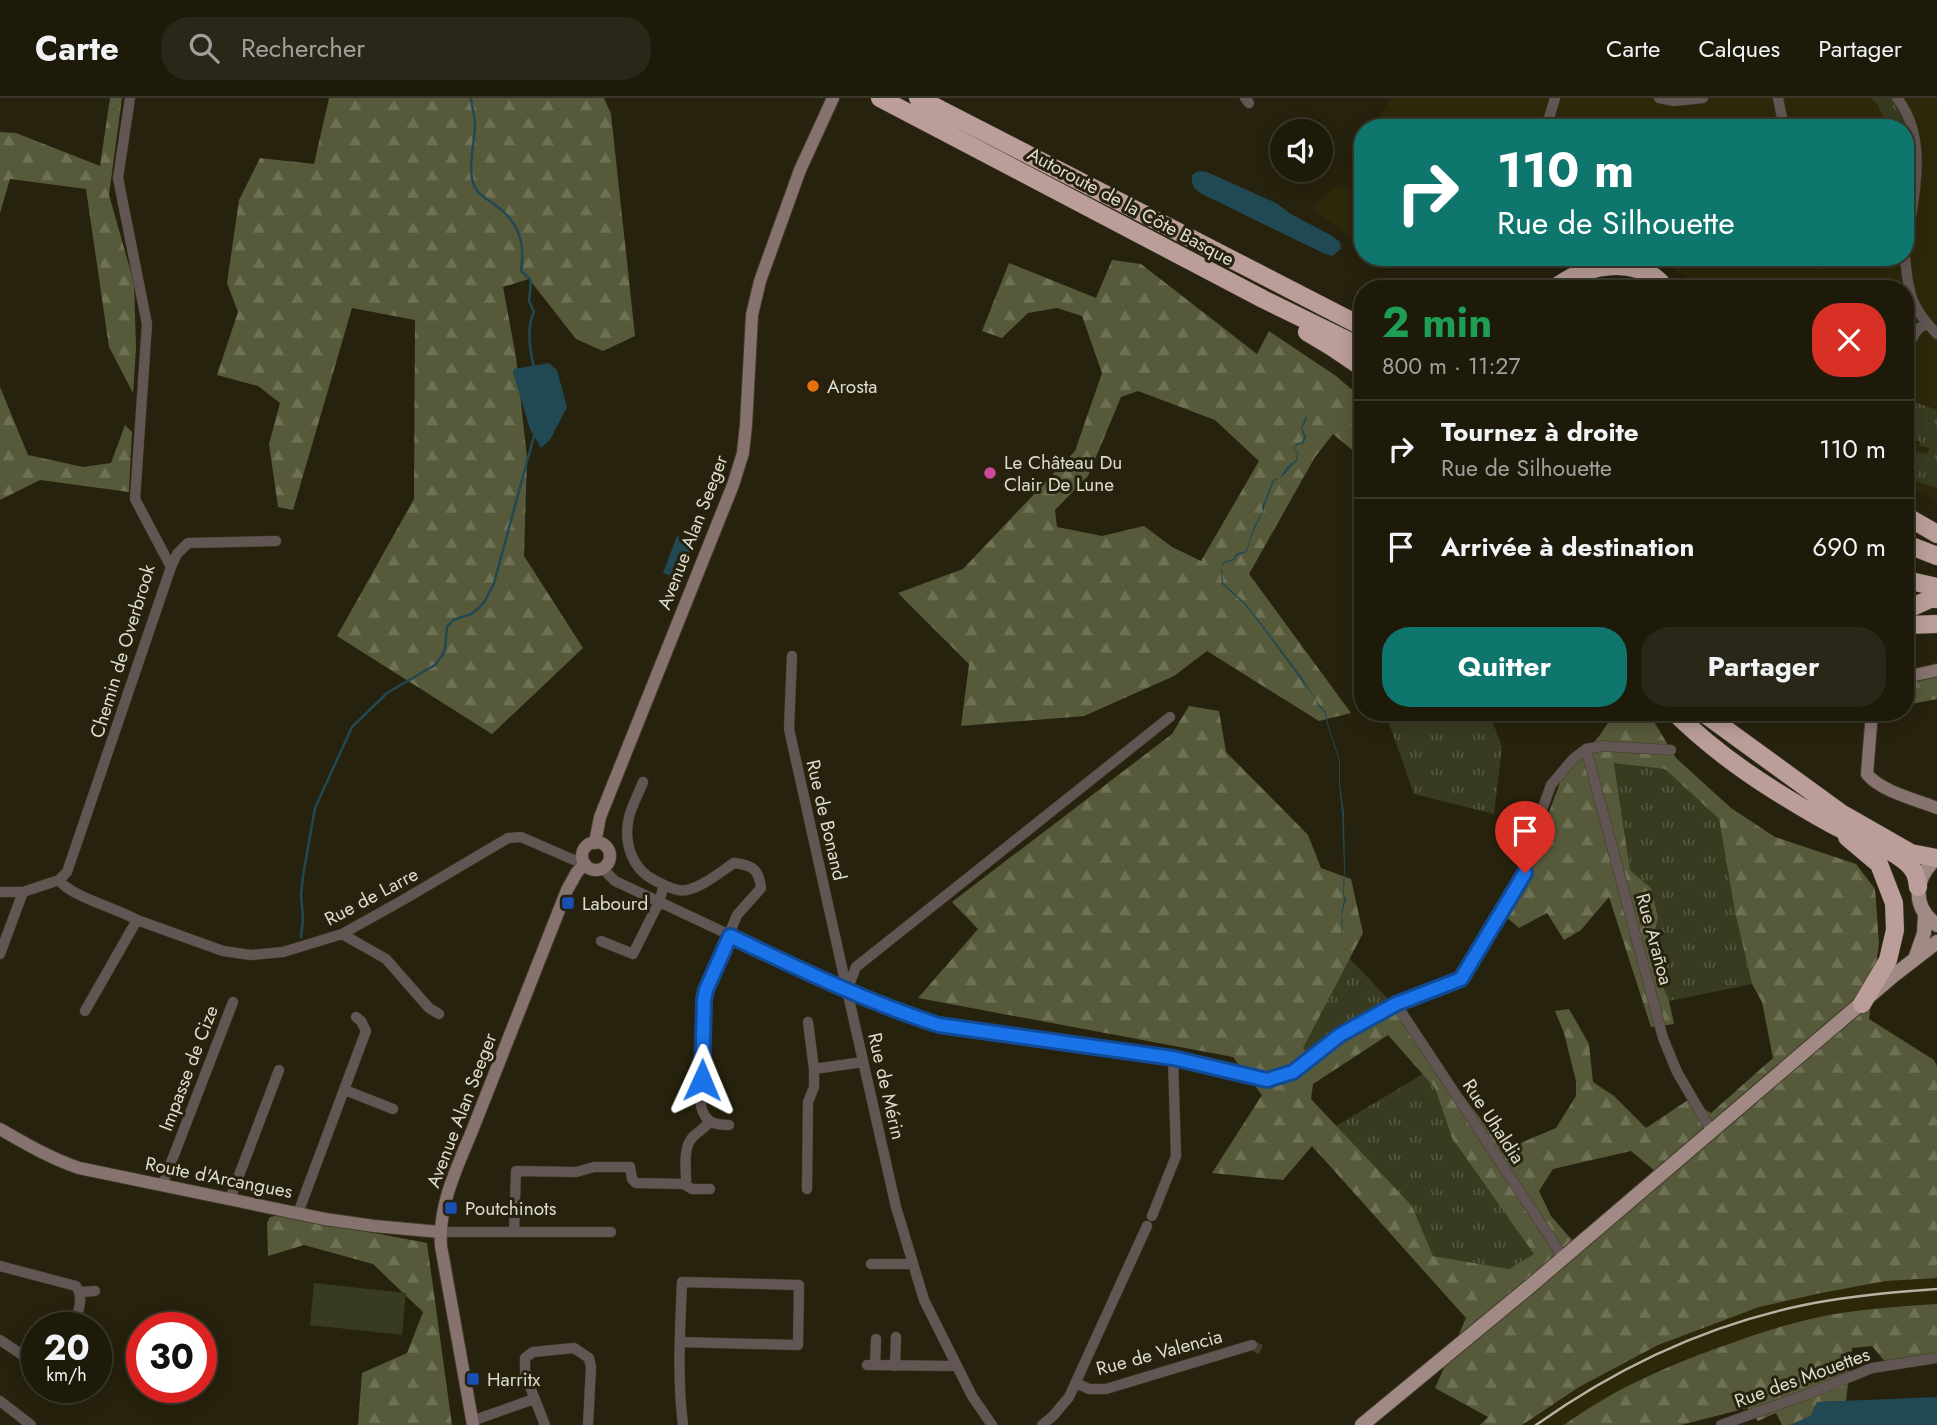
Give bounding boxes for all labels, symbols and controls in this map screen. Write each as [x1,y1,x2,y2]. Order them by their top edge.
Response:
search box [161,17,651,80]
text: Carte [35,25,119,72]
icon: search [185,29,223,67]
text: Rechercher [241,29,365,67]
text: Carte [1606,31,1660,66]
text: Calques [1698,31,1780,66]
text: Partager [1818,31,1902,66]
map controls [1270,119,1333,182]
button: sound [1270,119,1333,182]
text: 110 m [1497,135,1634,205]
street label: Autoroute de la Côte Basque [1023,140,1239,273]
icon: right [1382,147,1473,238]
text: Rue de Silhouette [1497,200,1735,246]
text: 2 min [1382,292,1492,353]
button: close [1812,303,1886,377]
text: 800 m · 11:27 [1382,349,1520,383]
place label: Arosta [827,373,878,400]
marker: Arosta [805,378,821,394]
text: Tournez à droite [1441,413,1639,451]
icon: right [1382,430,1420,468]
text: 110 m [1819,430,1886,468]
place label: Le Château Du Clair De Lune [1004,449,1122,498]
street label: Avenue Alan Seeger [651,450,735,613]
text: Rue de Silhouette [1441,451,1612,485]
marker: Le Château Du Clair De Lune [982,465,998,481]
icon: arrive [1382,528,1420,566]
text: Arrivée à destination [1441,528,1694,566]
text: 690 m [1812,528,1886,566]
street label: Chemin de Overbrook [83,560,162,741]
button: Quitter [1382,627,1627,707]
button: Partager [1641,627,1886,707]
street label: Rue de Bonand [799,757,854,883]
pin [1495,801,1555,873]
icon: arrive [1506,812,1544,850]
street label: Rue de Larre [320,860,423,932]
place label: Labourd [582,890,648,917]
street label: Rue Arañoa [1629,890,1680,988]
marker: Labourd [560,895,576,911]
street label: Impasse de Cize [152,1001,225,1135]
street label: Avenue Alan Seeger [420,1028,504,1191]
street label: Rue de Mérin [861,1030,912,1142]
position arrow [665,1043,739,1117]
street label: Rue Uhaldia [1456,1073,1531,1169]
street label: Route d'Arcangues [143,1150,295,1205]
place label: Poutchinots [465,1195,557,1222]
marker: Poutchinots [443,1200,459,1216]
speed limit sign: 30 [126,1312,217,1403]
text: 20 [43,1323,90,1373]
street label: Rue de Valencia [1093,1323,1225,1382]
street label: Rue des Mouettes [1731,1340,1874,1414]
text: km/h [46,1362,87,1388]
place label: Harritx [487,1366,540,1393]
marker: Harritx [465,1371,481,1387]

